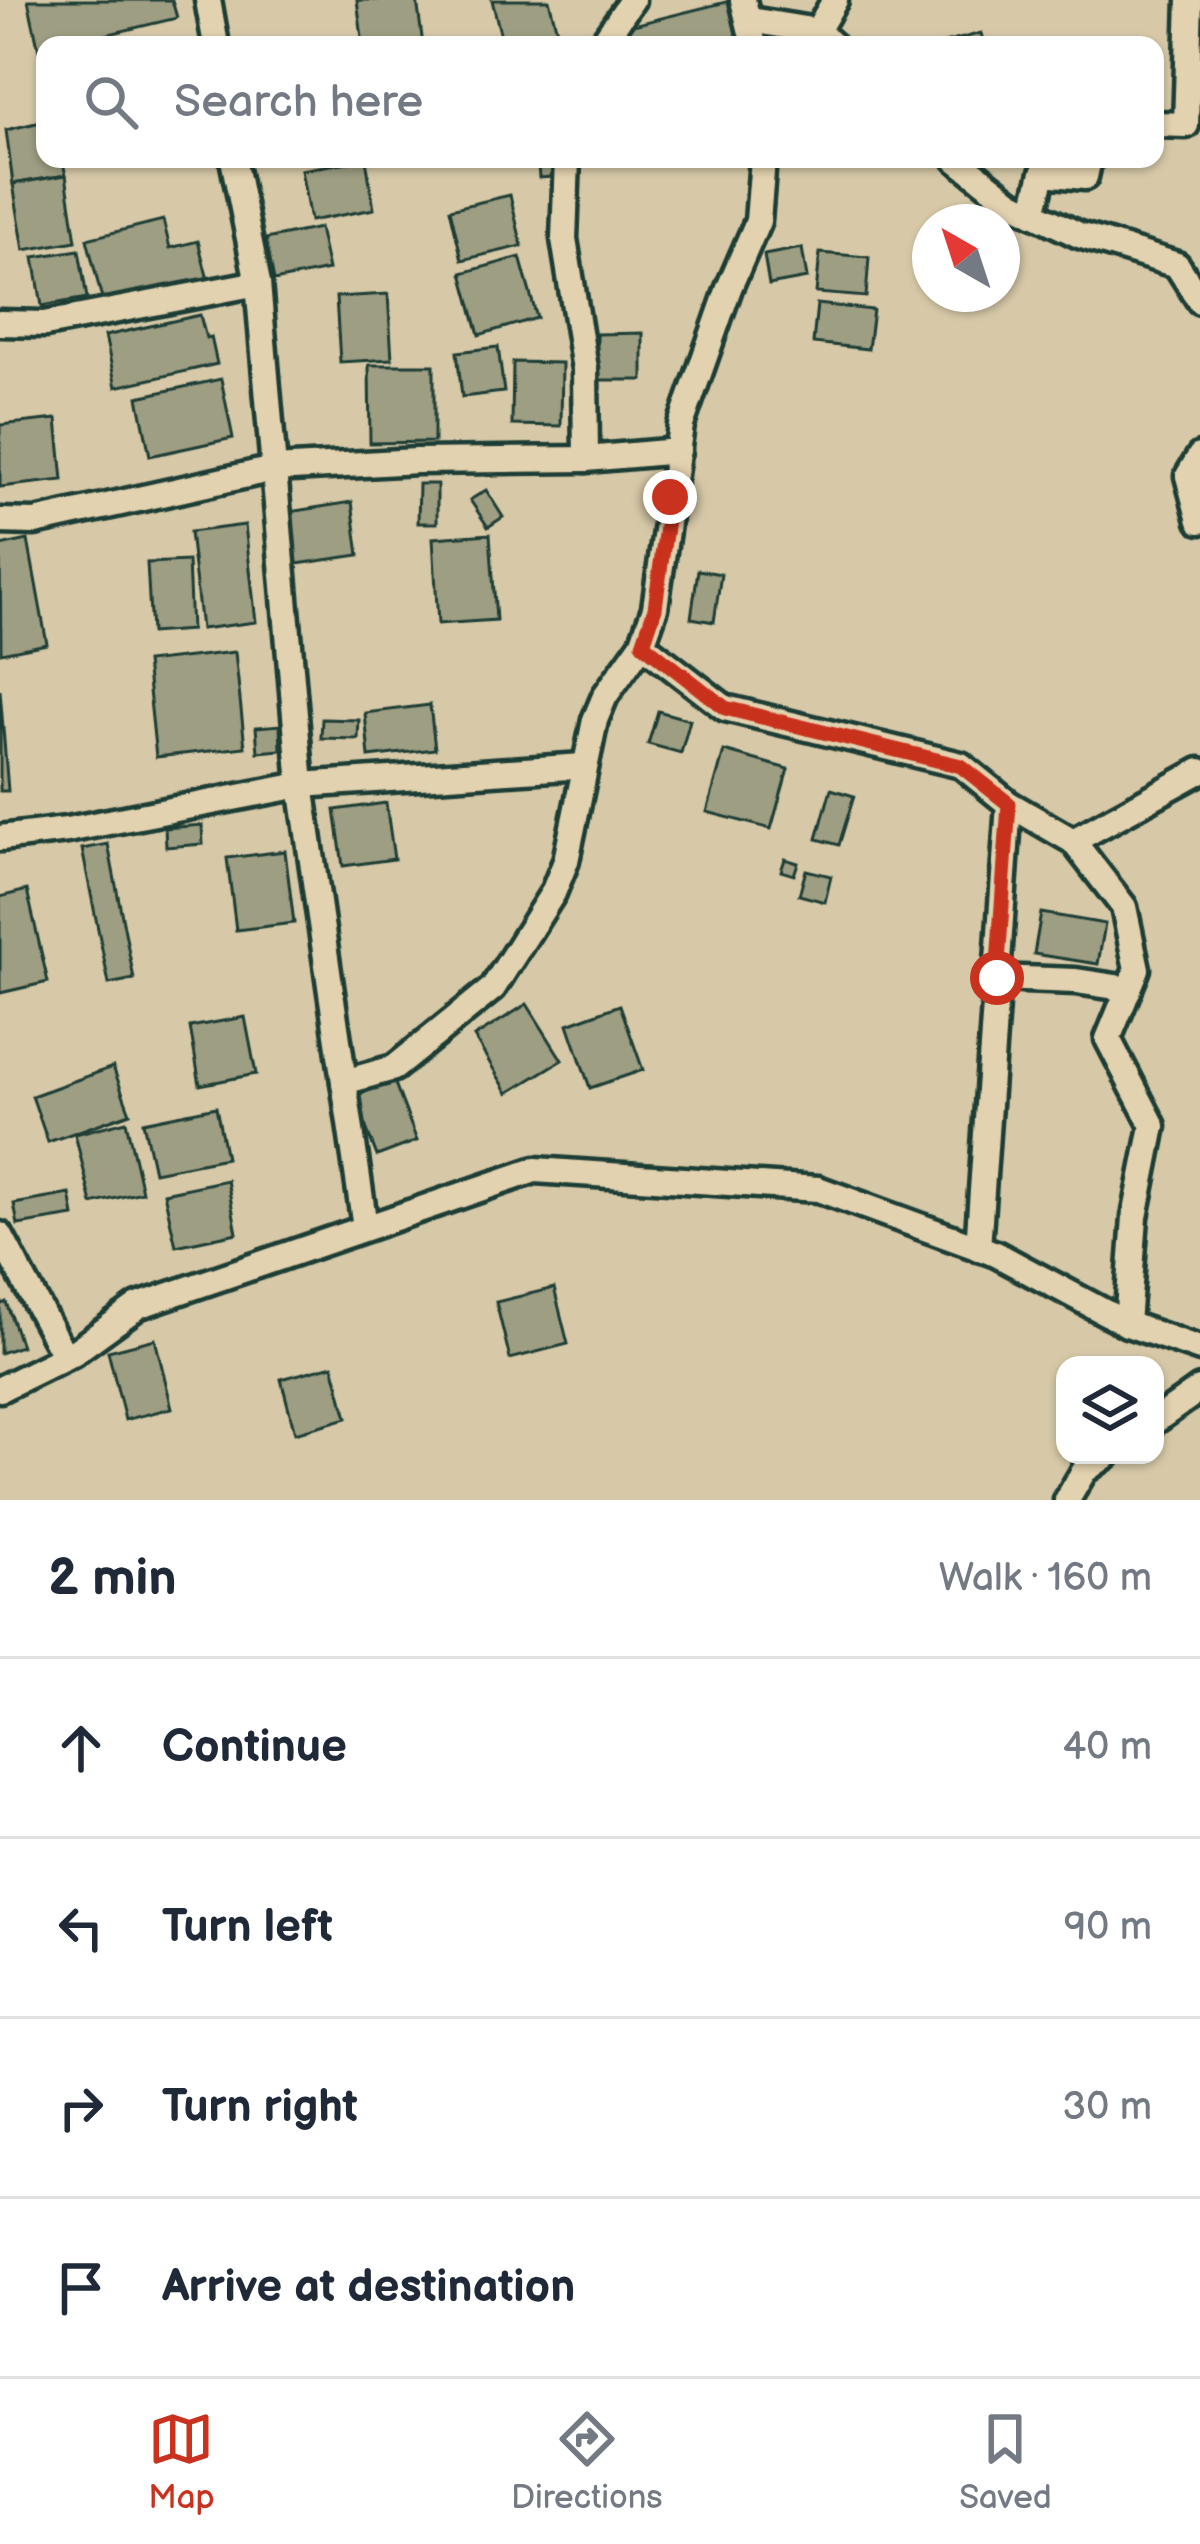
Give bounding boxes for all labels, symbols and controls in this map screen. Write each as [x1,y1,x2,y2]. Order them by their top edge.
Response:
search box [36,36,1164,168]
icon: search [78,69,144,135]
text: Search here [174,75,423,130]
north arrow [912,204,1020,312]
route end [643,470,697,524]
route start [970,951,1024,1005]
map controls [1056,1356,1164,1464]
button: layers [1056,1356,1164,1464]
text: 2 min [48,1548,177,1609]
text: Walk · 160 m [939,1555,1152,1602]
icon: ahead [48,1715,114,1781]
text: Continue [162,1720,347,1775]
text: 40 m [1062,1724,1152,1771]
icon: left [48,1895,114,1961]
text: Turn left [162,1900,333,1955]
text: 90 m [1064,1904,1152,1951]
icon: right [48,2075,114,2141]
text: Turn right [162,2080,358,2135]
text: 30 m [1062,2084,1152,2131]
icon: arrive [48,2255,114,2321]
text: Arrive at destination [162,2260,575,2315]
tab: Map [148,2406,215,2518]
tab: Directions [511,2406,663,2518]
tab: Saved [959,2406,1052,2518]

